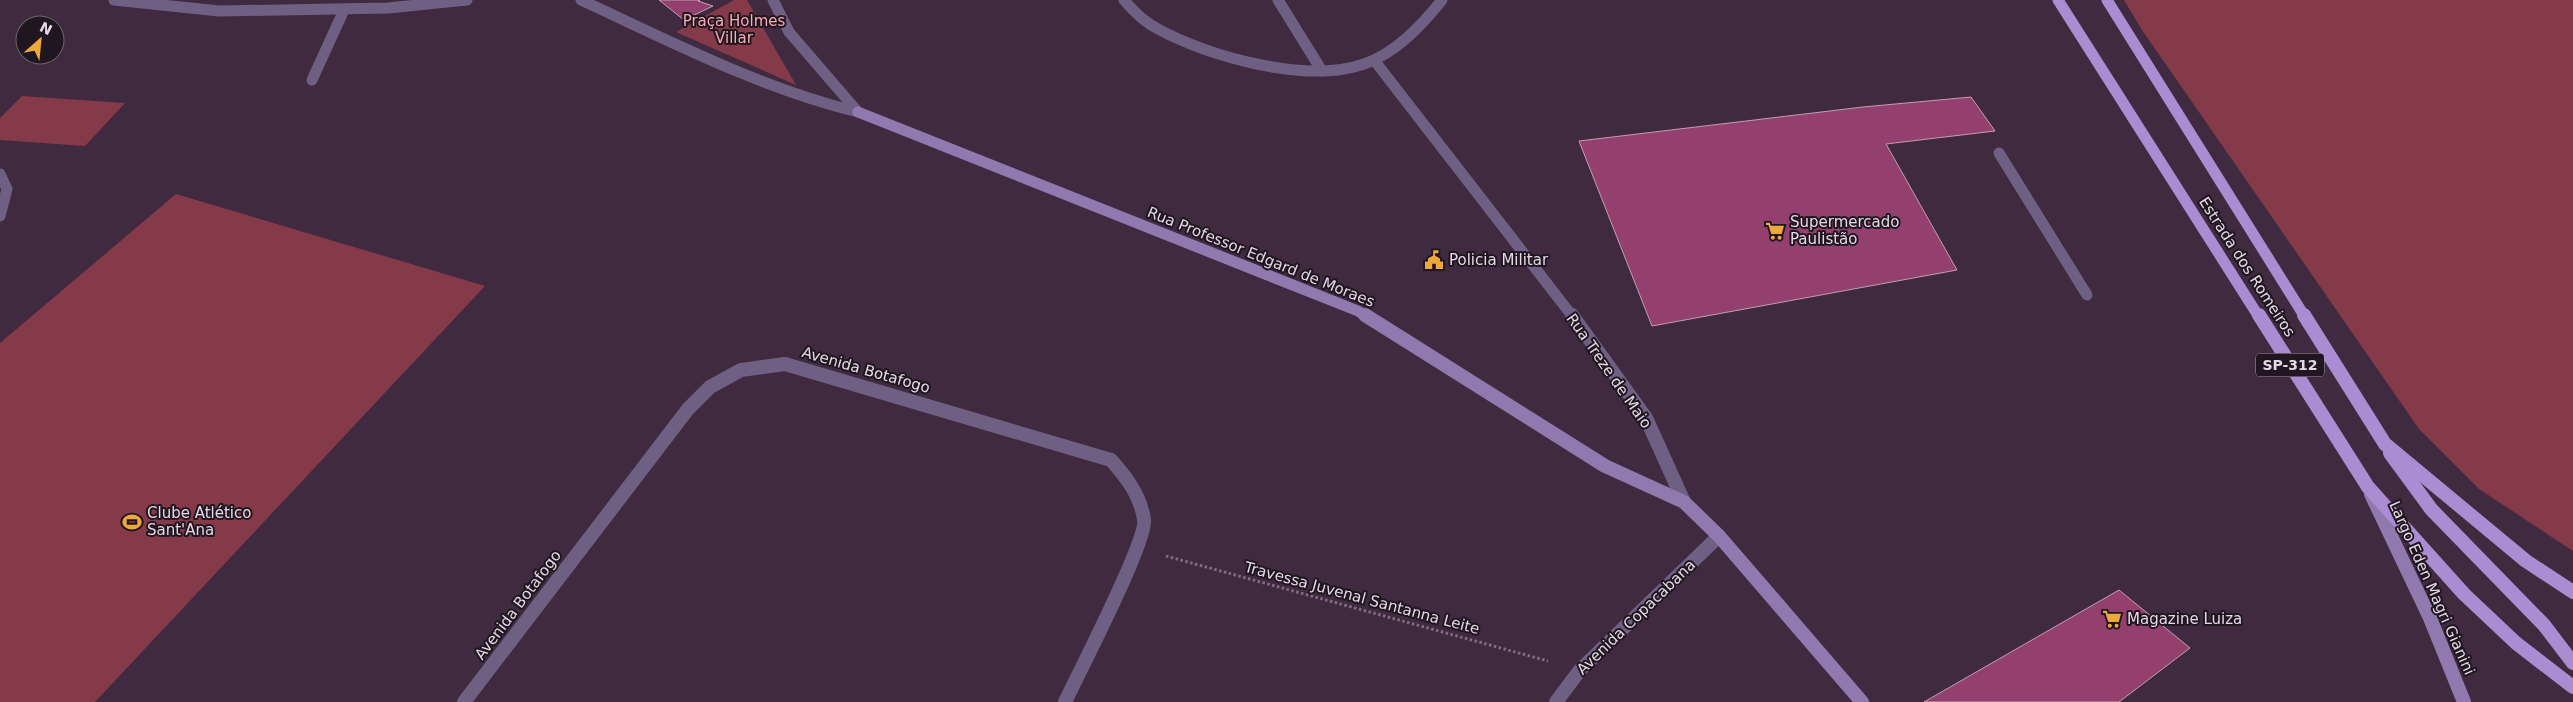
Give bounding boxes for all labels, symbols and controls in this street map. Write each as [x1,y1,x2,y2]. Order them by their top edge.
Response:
park label: Praça Holmes Villar [683,12,785,47]
north arrow [15,15,65,65]
text: N [37,19,55,38]
street label: Estrada dos Romeiros [2195,194,2299,340]
street label: Rua Professor Edgard de Moraes [1145,203,1377,311]
place label: Supermercado Paulistão [1790,213,1900,248]
supermarket icon: Supermercado Paulistão [1764,220,1786,242]
public building icon: Policia Militar [1423,249,1445,271]
place label: Policia Militar [1449,251,1549,269]
street label: Rua Treze de Maio [1563,310,1655,432]
street label: Avenida Botafogo [800,343,932,397]
road number: SP-312 [2256,354,2324,376]
street label: Largo Eden Magri Gianini [2385,498,2479,678]
place label: Clube Atlético Sant'Ana [147,504,251,539]
sports icon: Clube Atlético Sant'Ana [121,511,143,533]
street label: Avenida Botafogo [471,547,565,663]
street label: Avenida Copacabana [1573,556,1699,678]
street label: Travessa Juvenal Santanna Leite [1242,558,1481,638]
supermarket icon: Magazine Luiza [2101,608,2123,630]
place label: Magazine Luiza [2127,610,2242,628]

